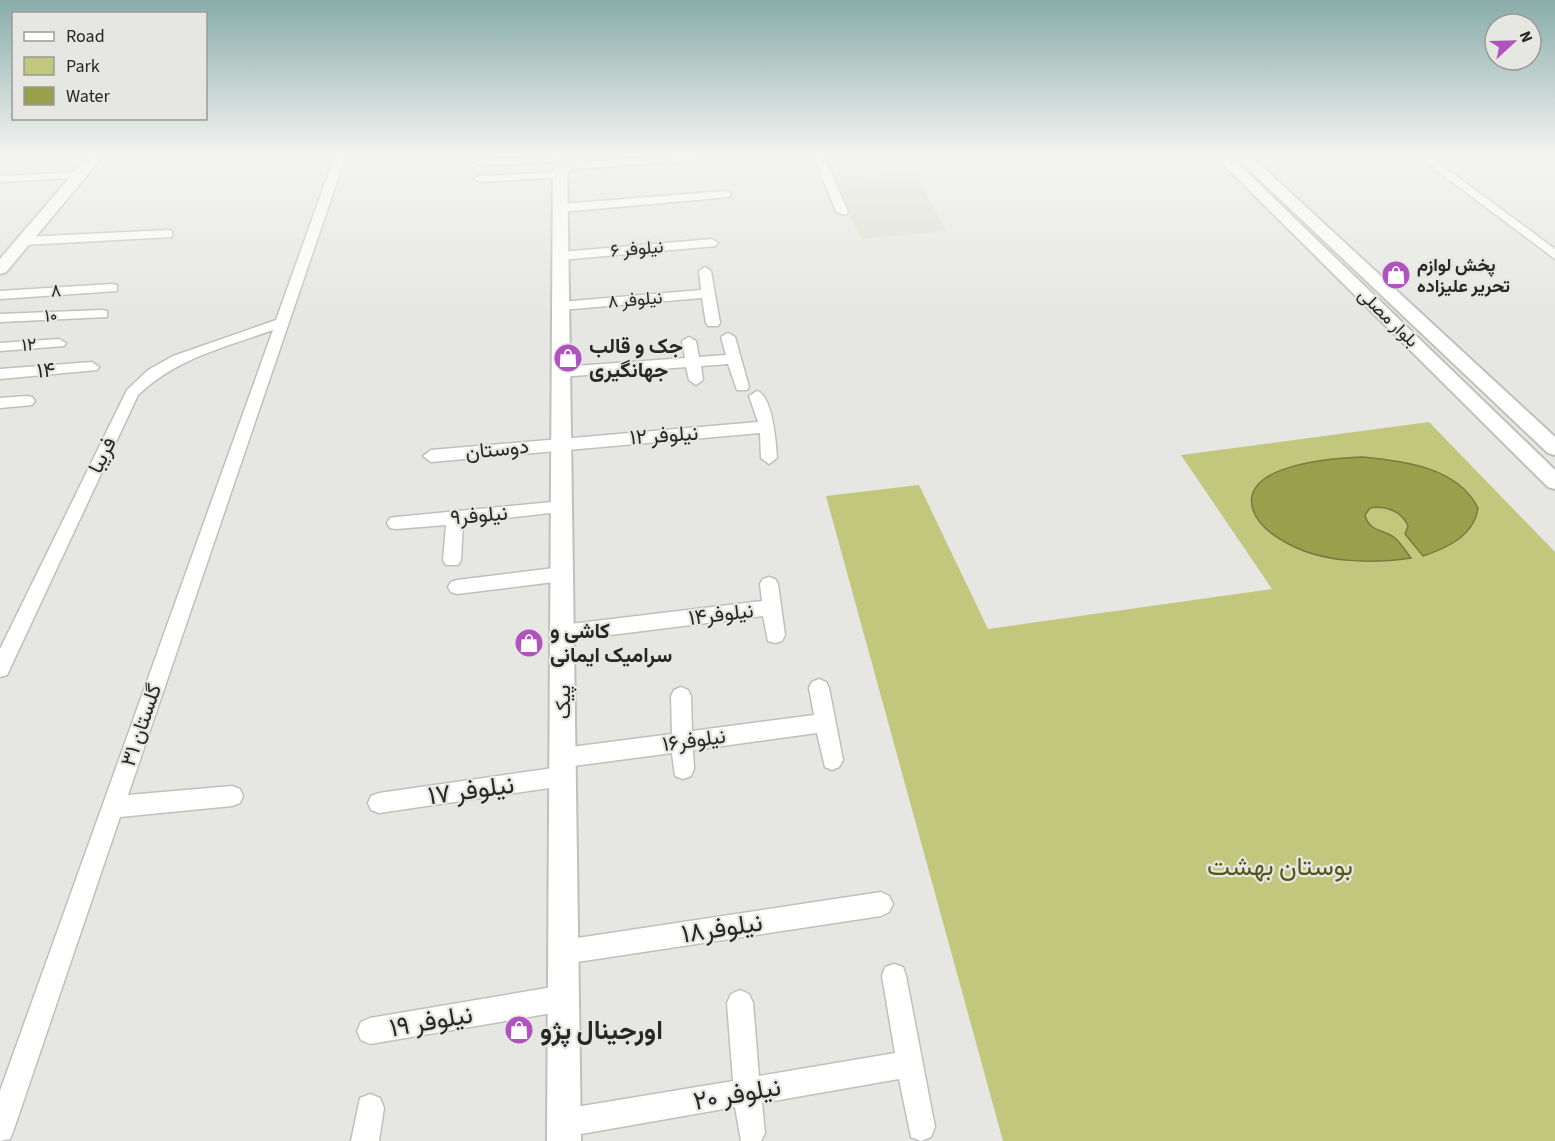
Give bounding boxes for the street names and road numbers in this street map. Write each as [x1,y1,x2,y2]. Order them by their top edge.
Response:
street label: نیلوفر ۶ [610,234,664,264]
street label: ۸ [50,278,62,304]
street label: بلوار مصلی [1352,283,1424,353]
street label: نیلوفر ۸ [607,285,663,315]
street label: ۱۰ [44,303,58,329]
street label: ۱۲ [21,332,37,358]
street label: ۱۴ [36,354,56,386]
street label: نیلوفر ۱۲ [629,418,699,452]
street label: دوستان [464,431,530,467]
street label: فریبا [80,432,124,478]
street label: نیلوفر۹ [449,498,509,532]
street label: نیلوفر۱۴ [687,595,755,633]
street label: گلستان ۳۱ [113,680,169,770]
street label: پیک [548,685,578,719]
street label: نیلوفر۱۶ [660,721,728,759]
street label: نیلوفر ۱۷ [426,766,516,814]
street label: نیلوفر۱۸ [679,903,765,953]
street label: نیلوفر ۱۹ [386,996,476,1046]
street label: نیلوفر ۲۰ [690,1068,784,1120]

